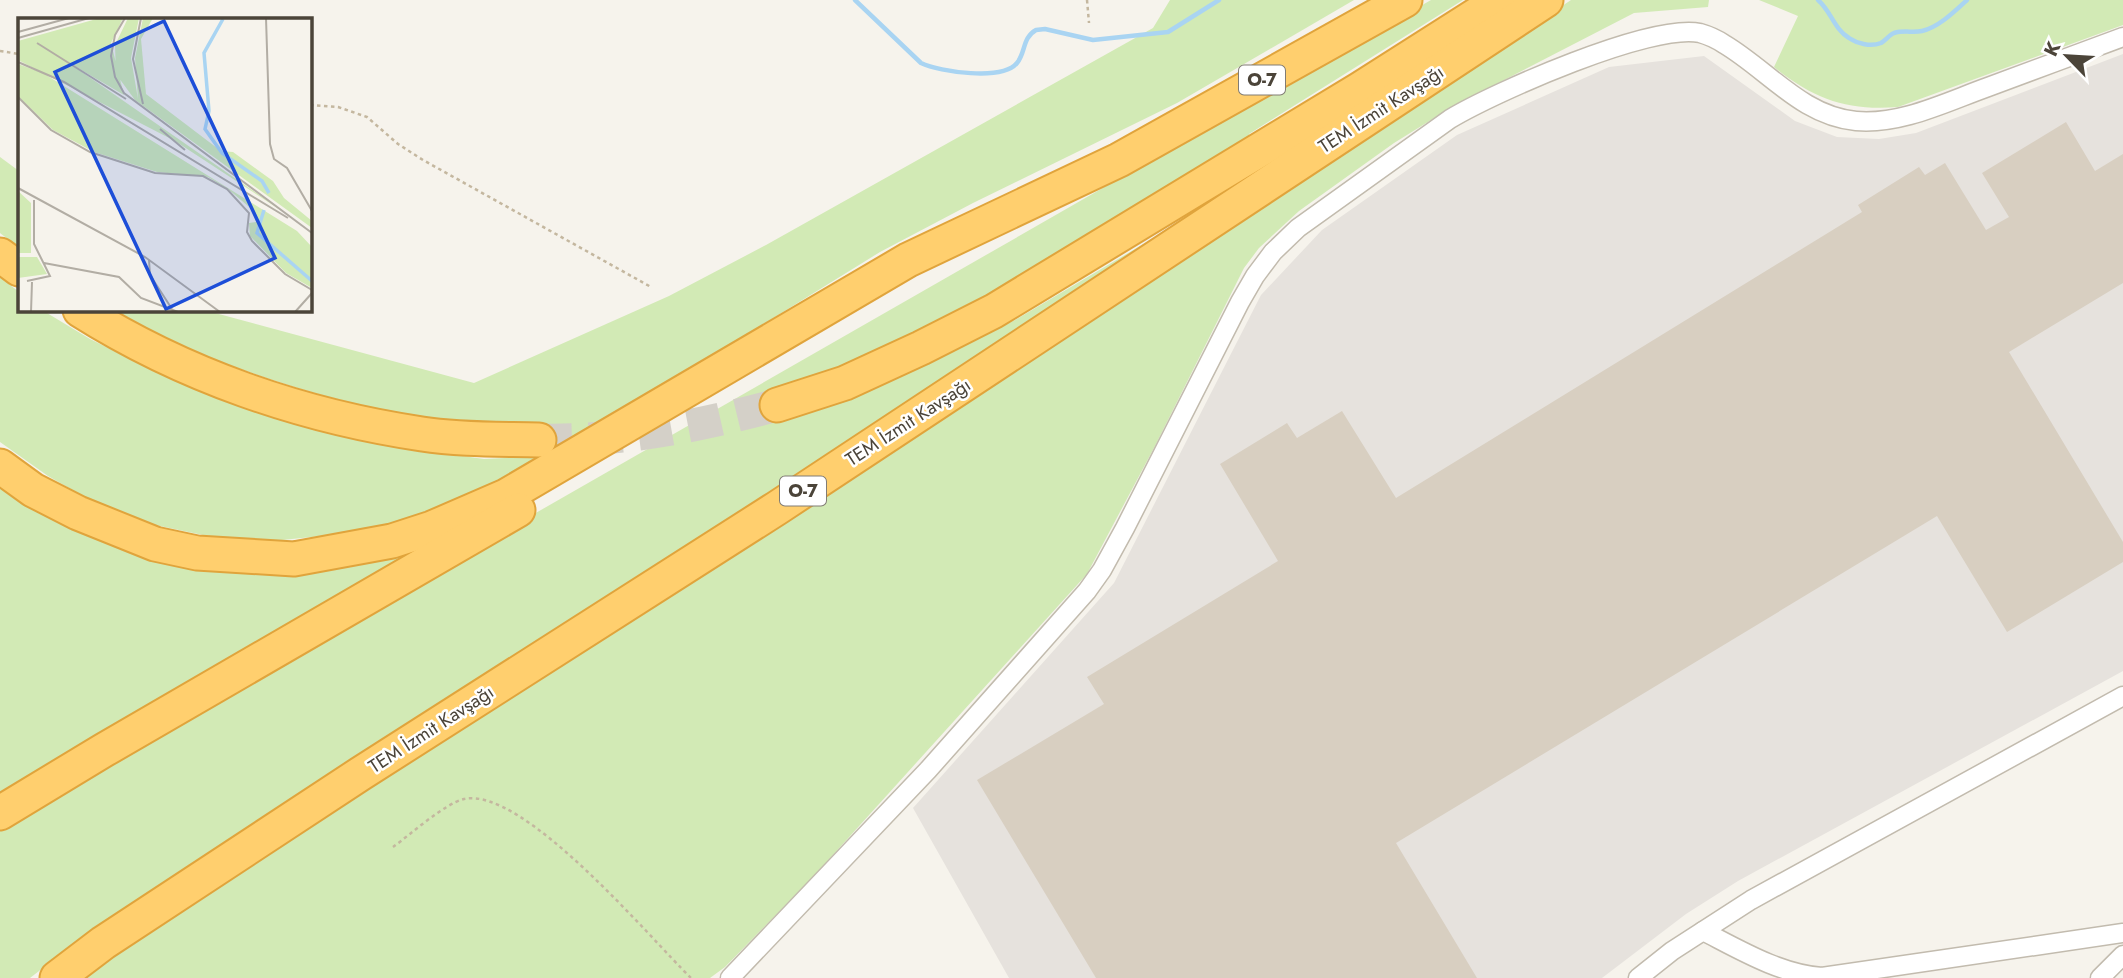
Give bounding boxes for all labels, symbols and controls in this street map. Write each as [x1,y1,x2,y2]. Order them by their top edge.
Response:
inset map [18,18,312,312]
north arrow [2032,21,2102,91]
text: K [2037,37,2067,61]
street label: TEM İzmit Kavşağı [1313,58,1449,160]
road number: O-7 [1239,66,1285,94]
street label: TEM İzmit Kavşağı [840,371,976,473]
road number: O-7 [780,476,826,505]
street label: TEM İzmit Kavşağı [363,678,499,780]

